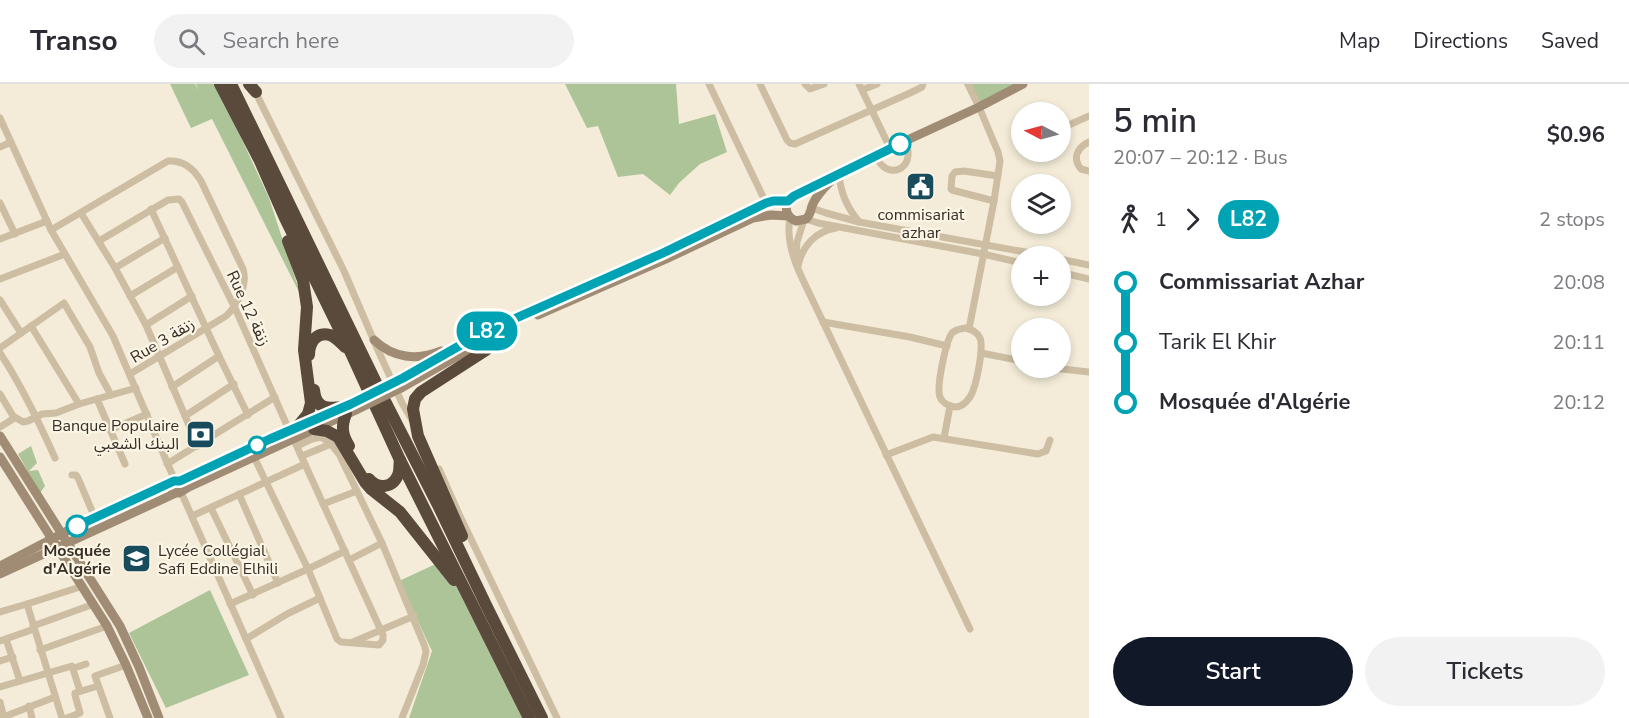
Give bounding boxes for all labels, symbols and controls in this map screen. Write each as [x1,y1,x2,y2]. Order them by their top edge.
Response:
search box [154,14,574,68]
text: Transo [30,22,118,60]
icon: search [175,25,208,58]
text: Search here [223,26,339,56]
text: Map [1339,27,1380,55]
text: Directions [1413,27,1508,55]
text: Saved [1541,27,1599,55]
text: 5 min [1113,99,1197,144]
north arrow [1011,102,1071,162]
map controls [1011,102,1071,378]
text: $0.96 [1547,120,1605,150]
unlabelled marker [889,133,911,155]
text: 20:07 – 20:12 · Bus [1113,144,1288,171]
public building icon: commisariat azhar [905,170,937,202]
button: layers [1011,174,1071,234]
icon: walk [1113,203,1146,236]
icon: forward [1176,203,1209,236]
place label: commisariat azhar [878,204,965,244]
text: L82 [1230,205,1267,233]
text: 1 [1155,206,1167,233]
text: 2 stops [1539,206,1605,233]
button: + [1011,246,1071,306]
street label: Rue 12 زنقة [221,267,275,350]
text: Commissariat Azhar [1159,267,1364,297]
text: 20:08 [1552,269,1605,296]
line badge: L82 [452,312,522,350]
street label: Rue 3 زنقة [126,313,199,369]
text: L82 [468,317,506,345]
button: − [1011,318,1071,378]
text: Tarik El Khir [1159,327,1276,357]
text: 20:11 [1552,329,1605,356]
text: Mosquée d'Algérie [1159,387,1350,417]
text: 20:12 [1552,389,1605,416]
place label: Banque Populaire البنك الشعبي [52,415,179,456]
bank icon: Banque Populaire البنك الشعبي [184,418,216,450]
unlabelled marker [248,436,266,454]
marker: Mosquée d'Algérie [66,515,88,537]
place label: Mosquée d'Algérie [43,540,111,580]
place label: Lycée Collégial Safi Eddine Elhili [158,540,278,580]
school or university icon: Lycée Collégial Safi Eddine Elhili [121,543,153,575]
button: Start [1113,637,1353,706]
button: Tickets [1365,637,1605,706]

